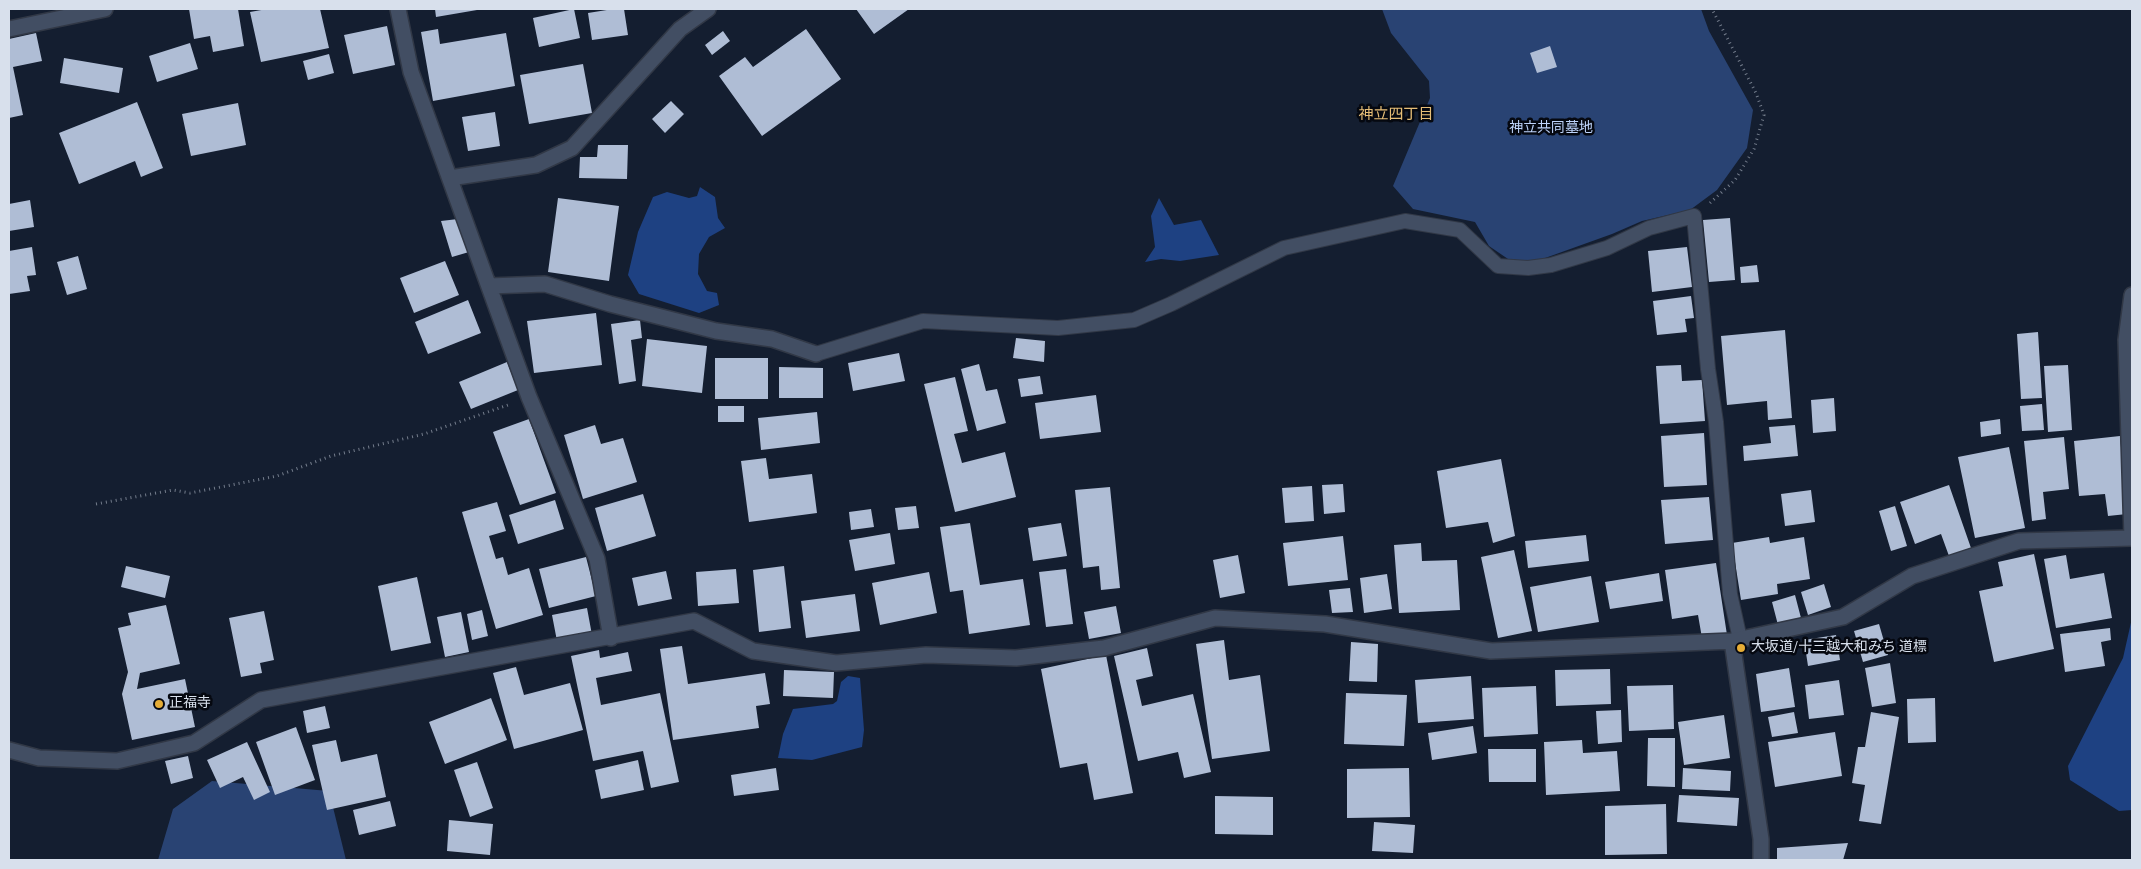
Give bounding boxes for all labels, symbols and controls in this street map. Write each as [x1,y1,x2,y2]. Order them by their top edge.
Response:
district label: 神立四丁目 [1359,107,1433,125]
park label: 神立共同墓地 [1509,121,1593,137]
place label: 大坂道/十三越大和みち 道標 [1751,640,1927,656]
marker: 大坂道/十三越大和みち 道標 [1735,642,1747,654]
place label: 正福寺 [169,696,211,712]
marker: 正福寺 [153,698,165,710]

